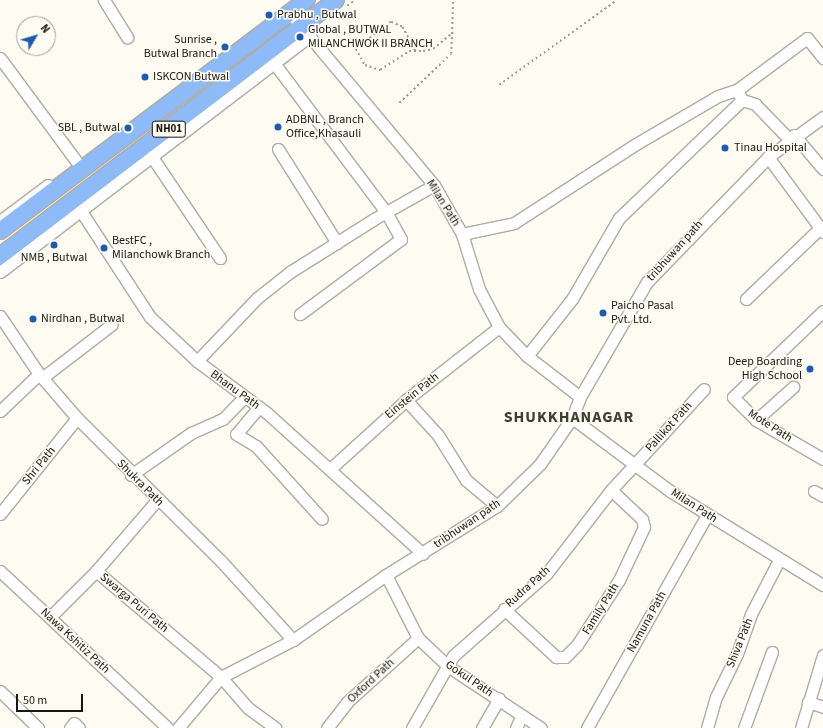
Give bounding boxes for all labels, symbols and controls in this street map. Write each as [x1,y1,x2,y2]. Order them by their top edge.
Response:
place label: Prabhu , Butwal [277,8,356,22]
marker: Prabhu , Butwal [264,10,274,20]
north arrow [16,16,56,56]
text: N [37,21,53,36]
place label: Global , BUTWAL MILANCHWOK II BRANCH [308,23,433,51]
marker: Global , BUTWAL MILANCHWOK II BRANCH [295,32,305,42]
place label: Sunrise , Butwal Branch [144,33,217,61]
marker: Sunrise , Butwal Branch [220,42,230,52]
place label: ISKCON Butwal [153,70,229,84]
marker: ISKCON Butwal [140,72,150,82]
place label: ADBNL , Branch Office,Khasauli [286,113,364,141]
road number: NH01 [151,120,187,138]
place label: SBL , Butwal [58,121,120,135]
marker: ADBNL , Branch Office,Khasauli [273,122,283,132]
marker: SBL , Butwal [123,123,133,133]
place label: Tinau Hospital [734,141,807,155]
marker: Tinau Hospital [719,142,731,154]
street label: Milan Path [423,177,463,229]
street label: tribhuwan path [644,217,706,285]
place label: BestFC , Milanchowk Branch [112,234,210,262]
marker: NMB , Butwal [49,240,59,250]
marker: BestFC , Milanchowk Branch [99,243,109,253]
place label: NMB , Butwal [21,251,87,265]
place label: Paicho Pasal Pvt. Ltd. [611,299,674,327]
marker: Paicho Pasal Pvt. Ltd. [598,308,608,318]
place label: Nirdhan , Butwal [41,312,125,326]
marker: Nirdhan , Butwal [28,314,38,324]
place label: Deep Boarding High School [728,355,802,383]
marker: Deep Boarding High School [805,364,815,374]
street label: Bhanu Path [207,367,263,413]
street label: Einstein Path [382,370,442,422]
street label: Pallikot Path [643,399,695,455]
street label: Mote Path [745,406,795,446]
district label: SHUKKHANAGAR [504,407,634,427]
street label: Shri Path [19,444,59,488]
street label: Shukra Path [114,457,166,509]
street label: Milan Path [668,486,720,526]
street label: tribhuwan path [431,496,503,552]
street label: Rudra Path [503,563,553,611]
street label: Swarga Puri Path [97,570,171,636]
street label: Family Path [579,580,623,638]
street label: Namuna Path [624,589,670,655]
street label: Nawa Kshitiz Path [37,605,113,677]
street label: Shiva Path [724,616,756,670]
street label: Oxford Path [345,656,397,706]
street label: Gokul Path [442,658,496,700]
scale bar [18,686,85,712]
text: 50 m [23,692,47,709]

